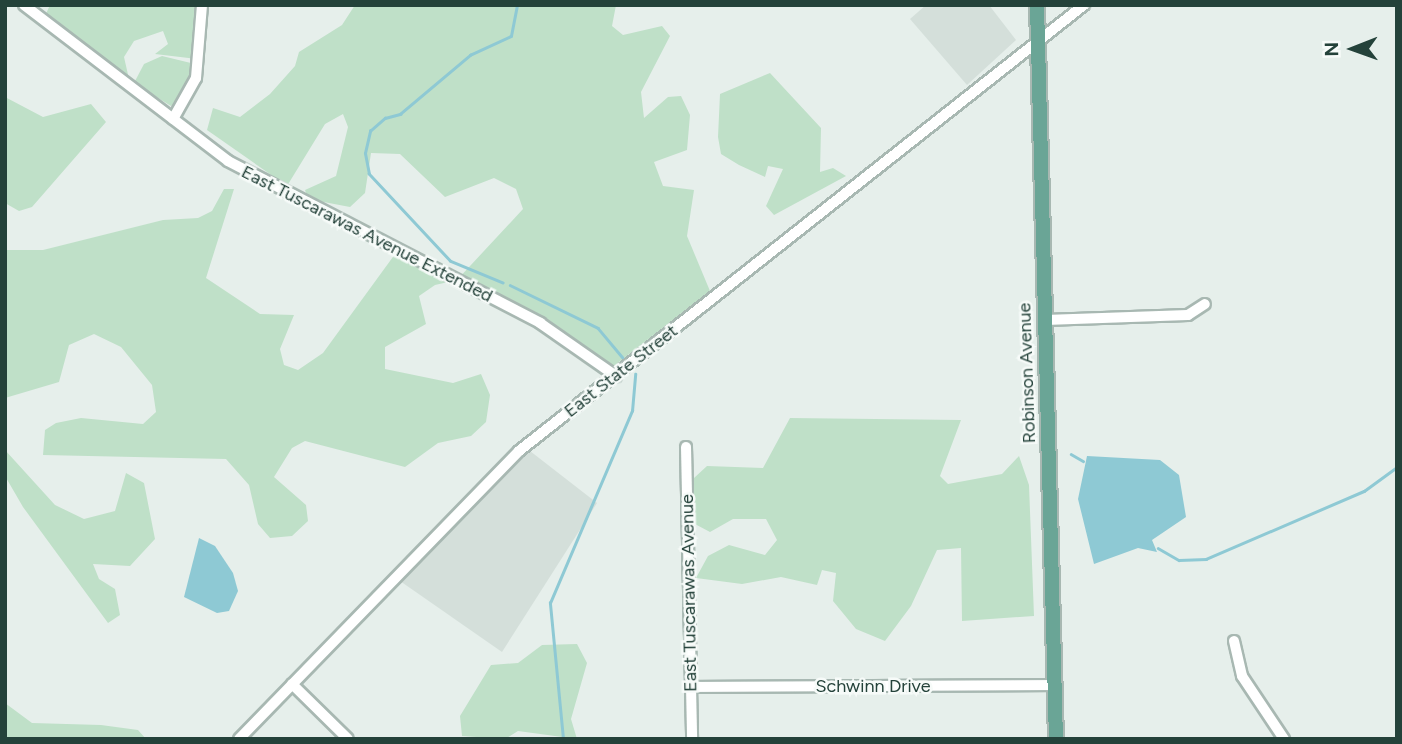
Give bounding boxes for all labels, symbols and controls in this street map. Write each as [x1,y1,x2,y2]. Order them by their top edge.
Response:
north arrow [1318,14,1388,84]
text: N [1320,42,1343,57]
street label: East Tuscarawas Avenue Extended [238,161,496,307]
street label: Robinson Avenue [1014,302,1040,444]
street label: East State Street [560,320,682,422]
street label: East Tuscarawas Avenue [676,494,702,692]
street label: Schwinn Drive [815,675,931,697]

